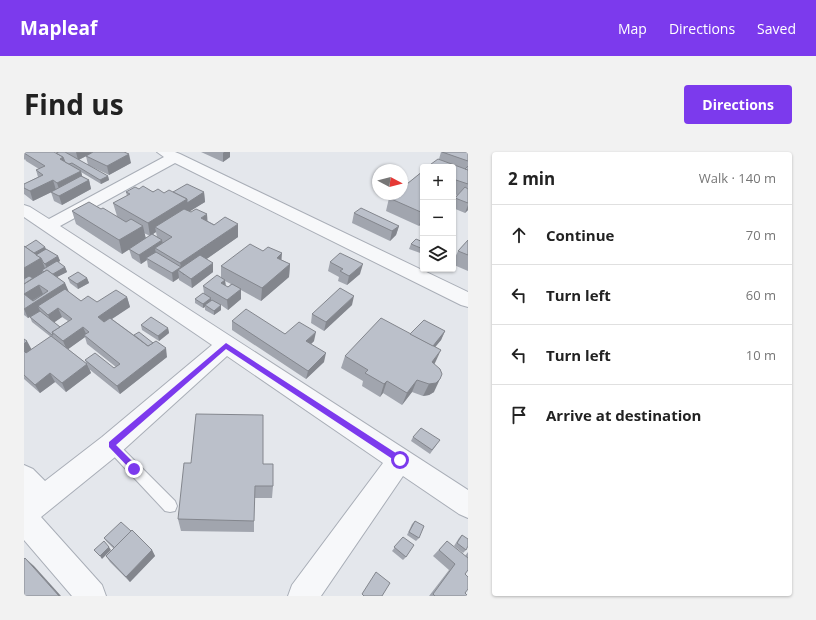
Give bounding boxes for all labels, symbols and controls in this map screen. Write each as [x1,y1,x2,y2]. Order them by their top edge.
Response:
text: Mapleaf [20,15,97,41]
text: Map [618,19,647,38]
text: Directions [669,19,735,38]
text: Saved [757,19,796,38]
text: Find us [24,85,124,123]
button: Directions [684,85,792,124]
north arrow [372,164,408,200]
map controls [420,164,456,272]
button: + [420,164,456,200]
text: 2 min [508,167,555,190]
text: Walk · 140 m [699,169,776,187]
button: − [420,200,456,236]
icon: ahead [508,224,530,246]
text: Continue [546,225,614,245]
text: 70 m [746,226,776,244]
button: layers [420,236,456,272]
icon: left [508,284,530,306]
text: Turn left [546,285,611,305]
text: 60 m [746,286,776,304]
icon: left [508,344,530,366]
text: Turn left [546,345,611,365]
text: 10 m [746,346,776,364]
icon: arrive [508,404,530,426]
text: Arrive at destination [546,405,701,425]
route start [391,451,409,469]
route end [125,460,143,478]

